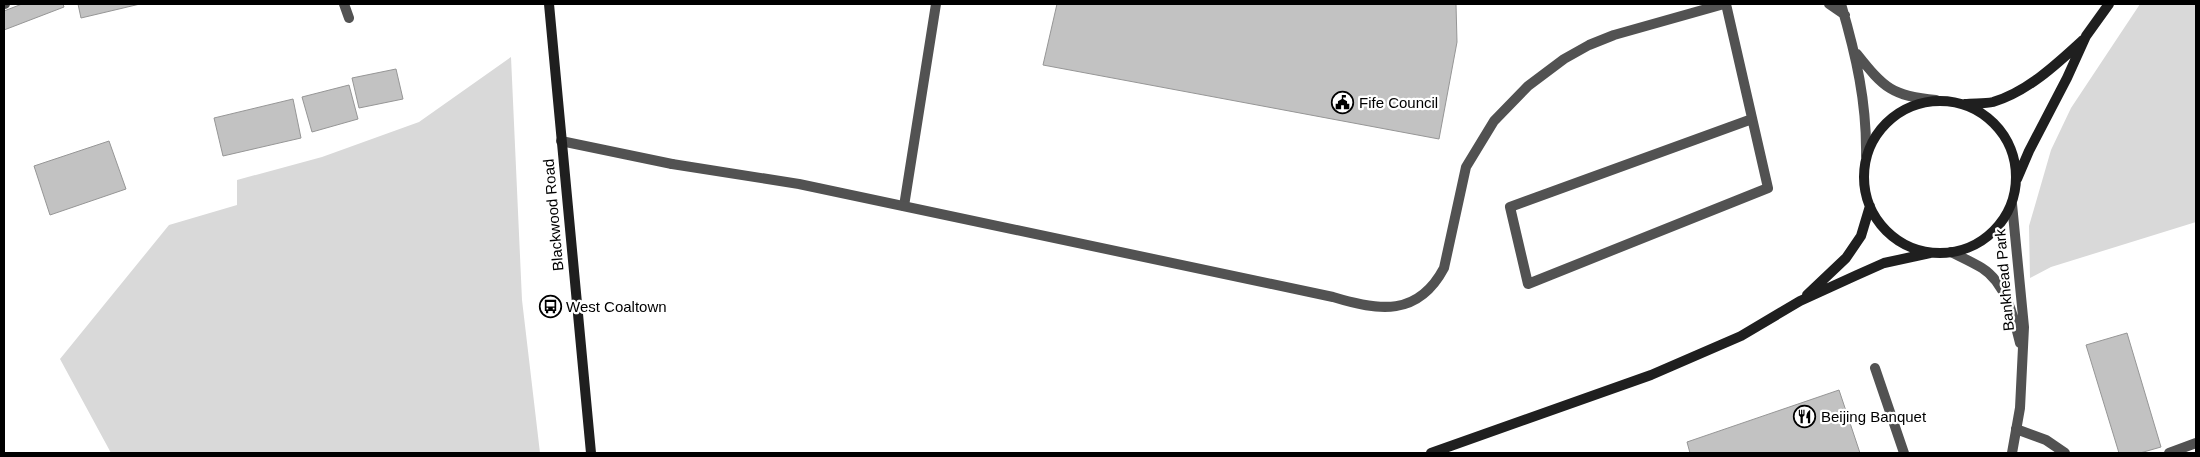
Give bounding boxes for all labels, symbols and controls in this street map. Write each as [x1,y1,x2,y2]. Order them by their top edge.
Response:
public building icon: Fife Council [1331,90,1355,114]
place label: Fife Council [1359,94,1438,111]
street label: Blackwood Road [540,158,566,272]
street label: Bankhead Park [1991,228,2017,332]
bus stop icon: West Coaltown [538,294,562,318]
place label: West Coaltown [566,298,667,315]
restaurant icon: Beijing Banquet [1793,404,1817,428]
place label: Beijing Banquet [1821,408,1927,425]

